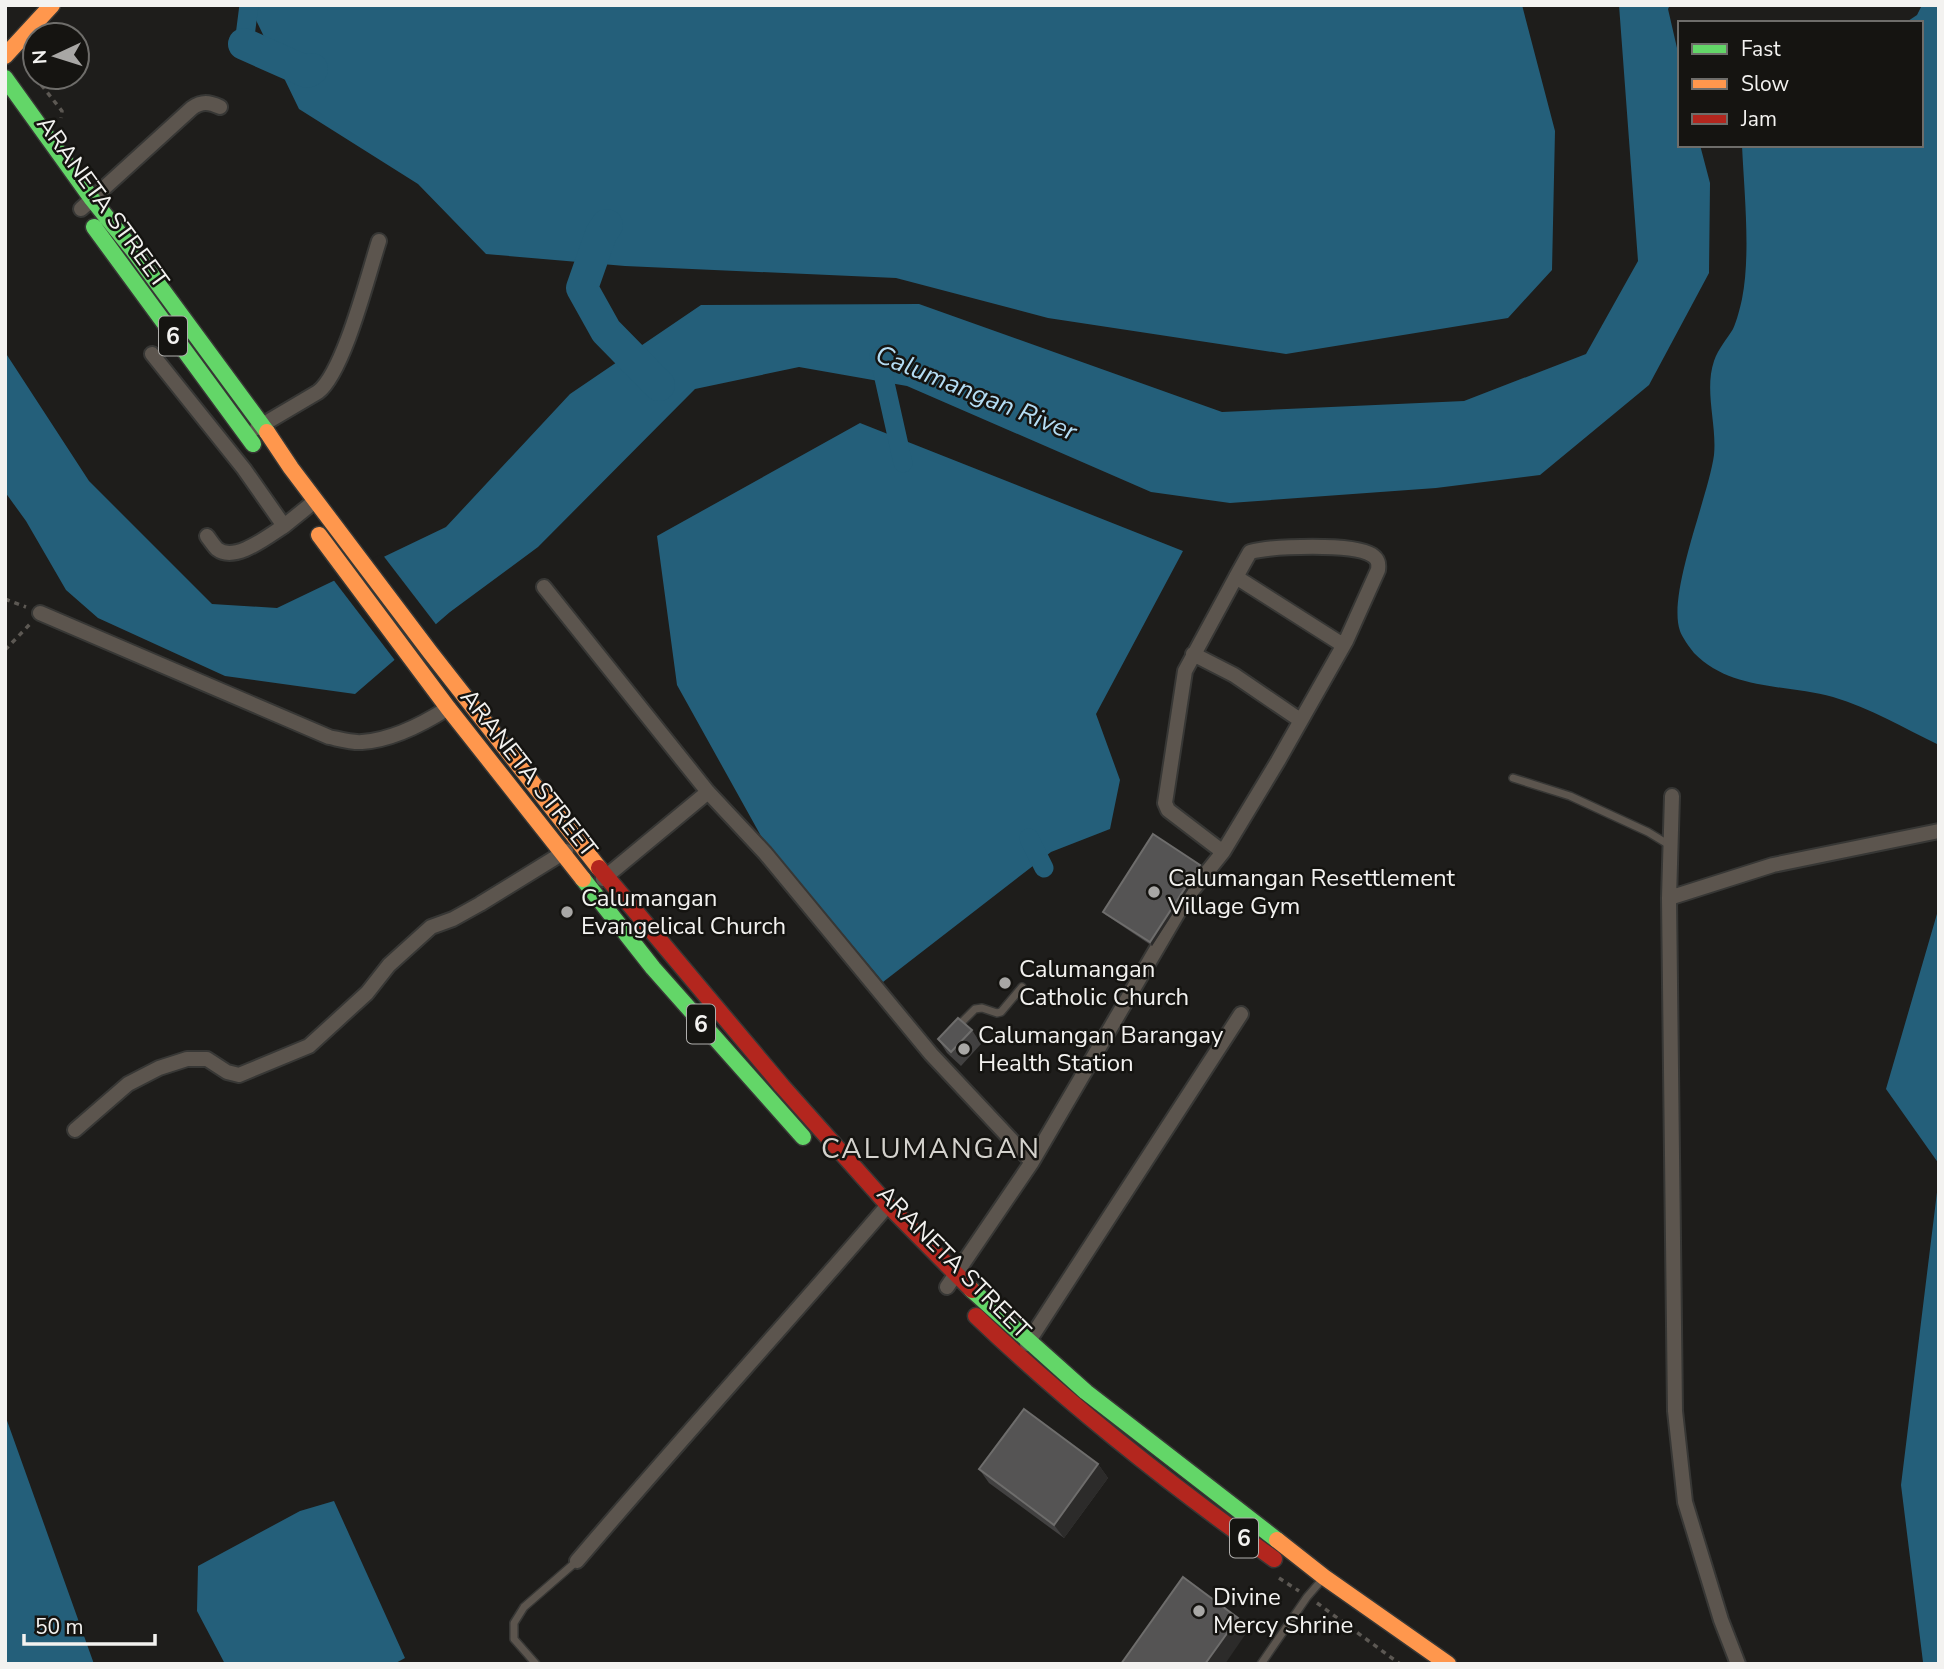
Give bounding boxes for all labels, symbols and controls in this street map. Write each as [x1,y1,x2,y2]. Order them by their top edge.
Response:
north arrow [21,21,91,91]
legend [1678,21,1923,147]
text: Fast [1741,35,1781,63]
text: N [27,49,54,65]
text: Slow [1741,70,1790,98]
text: Jam [1740,105,1777,133]
street label: ARANETA STREET [30,109,177,295]
road number: 6 [159,316,187,356]
water label: Calumangan River [870,337,1082,450]
street label: ARANETA STREET [453,682,605,864]
place label: Calumangan Resettlement Village Gym [1167,862,1456,922]
place label: Calumangan Evangelical Church [581,882,786,942]
marker: Calumangan Resettlement Village Gym [1146,884,1162,900]
marker: Calumangan Evangelical Church [559,904,575,920]
place label: Calumangan Catholic Church [1019,953,1189,1013]
marker: Calumangan Catholic Church [997,975,1013,991]
road number: 6 [687,1004,715,1044]
place label: Calumangan Barangay Health Station [978,1019,1224,1079]
marker: Calumangan Barangay Health Station [956,1041,972,1057]
district label: CALUMANGAN [821,1130,1041,1168]
street label: ARANETA STREET [870,1178,1038,1346]
road number: 6 [1230,1518,1258,1558]
place label: Divine Mercy Shrine [1213,1581,1353,1641]
scale bar [24,1602,156,1646]
marker: Divine Mercy Shrine [1191,1603,1207,1619]
text: 50 m [35,1613,84,1641]

